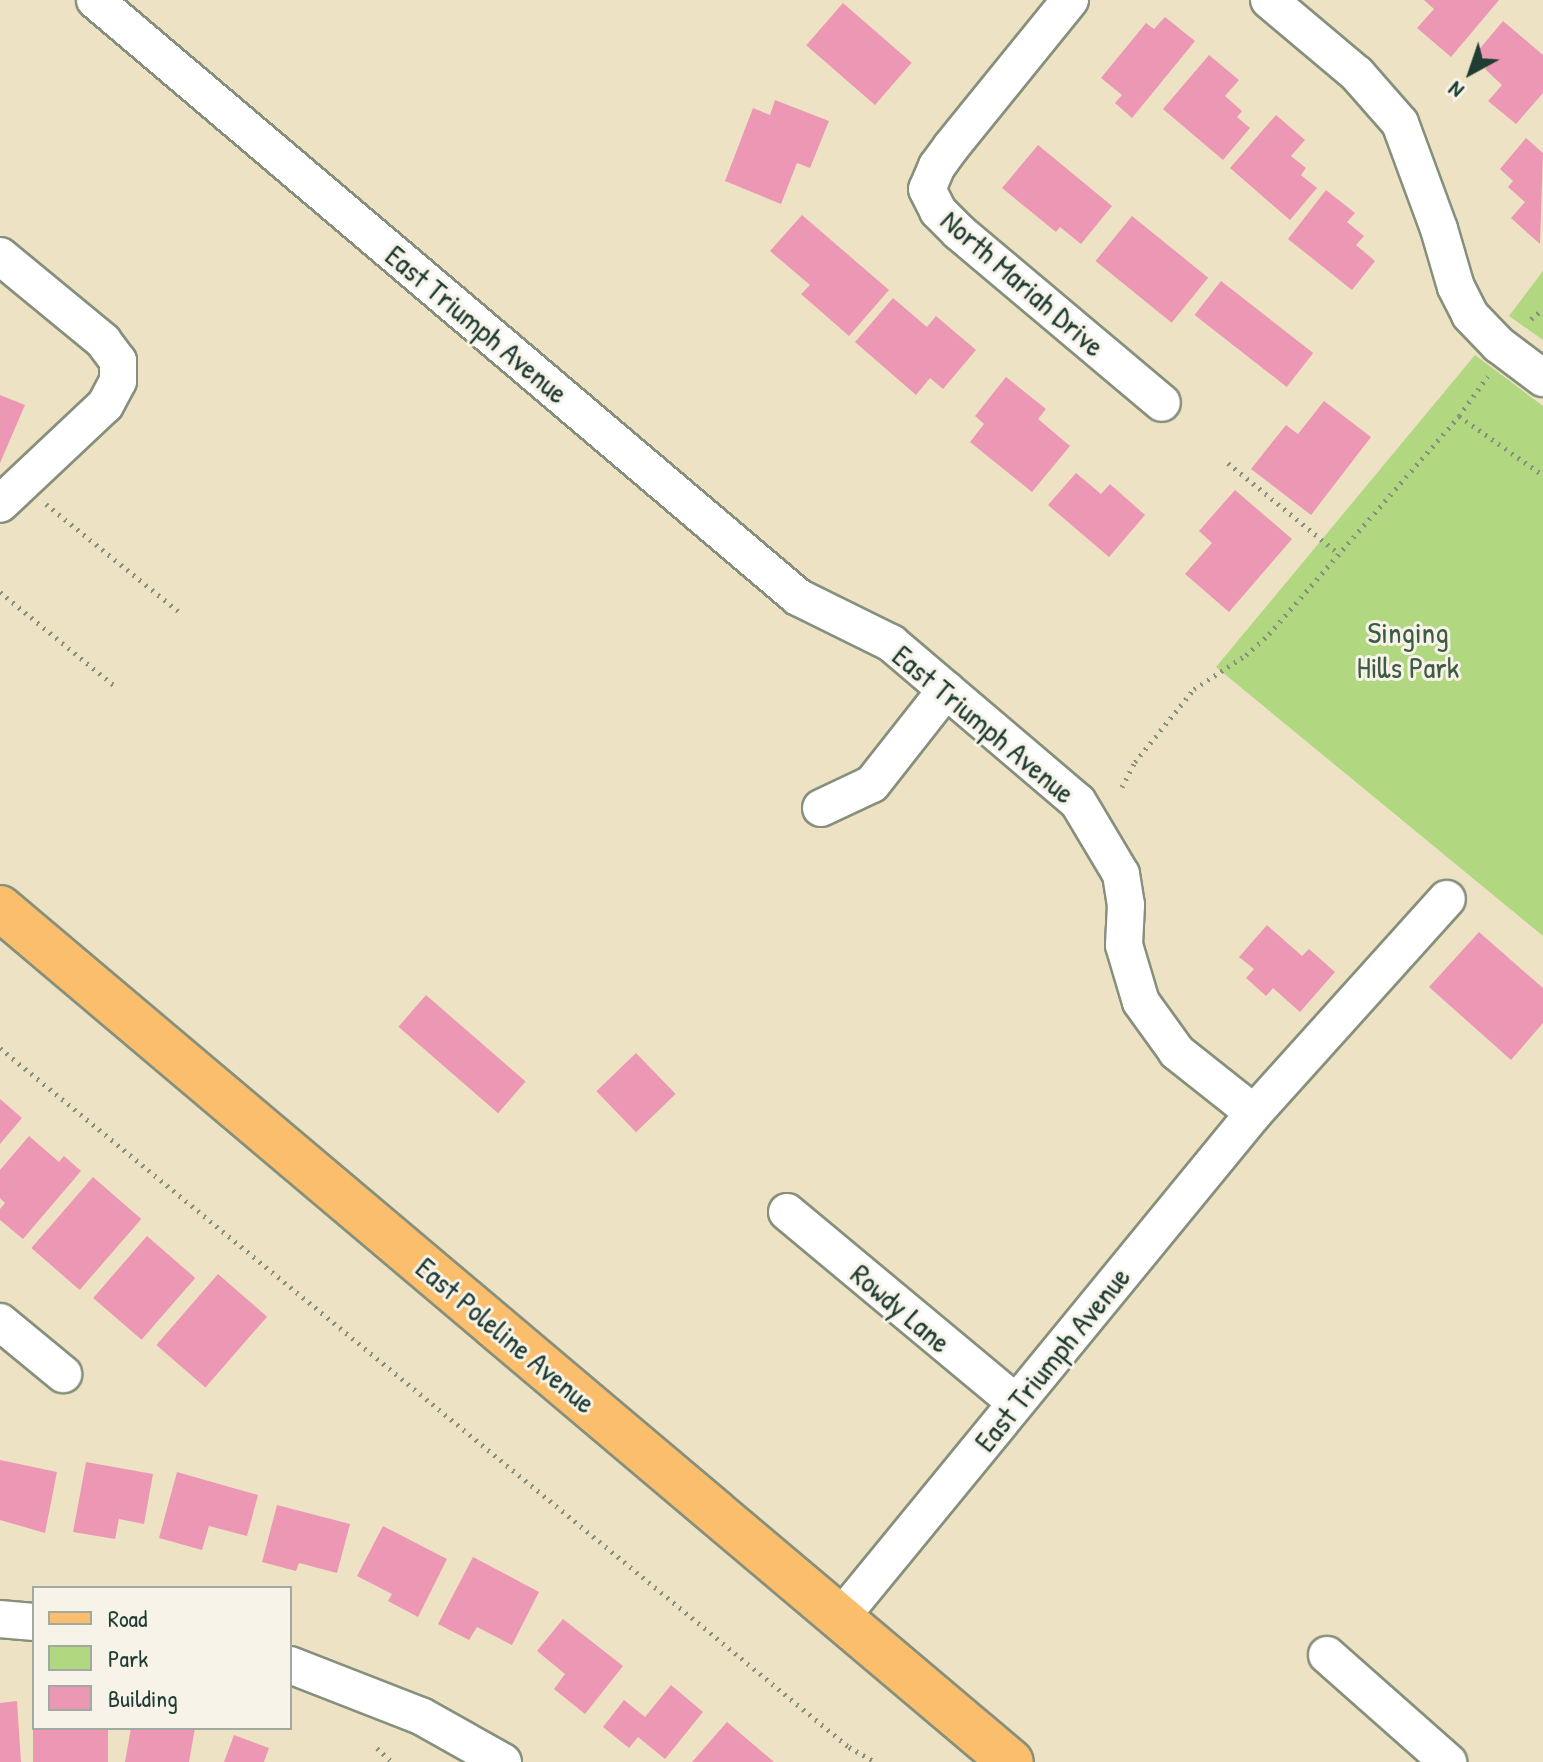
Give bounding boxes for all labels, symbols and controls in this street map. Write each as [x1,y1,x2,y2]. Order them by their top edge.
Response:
north arrow [1431,32,1511,112]
text: N [1441,75,1470,106]
street label: North Mariah Drive [934,202,1112,364]
street label: East Triumph Avenue [379,237,575,411]
park label: Singing Hills Park [1357,614,1459,684]
street label: East Triumph Avenue [886,637,1082,811]
street label: East Poleline Avenue [409,1249,603,1421]
street label: Rowdy Lane [844,1256,958,1360]
street label: East Triumph Avenue [967,1259,1137,1459]
legend [32,1586,292,1730]
text: Road [108,1602,147,1634]
text: Park [108,1642,148,1674]
text: Building [108,1682,178,1714]

